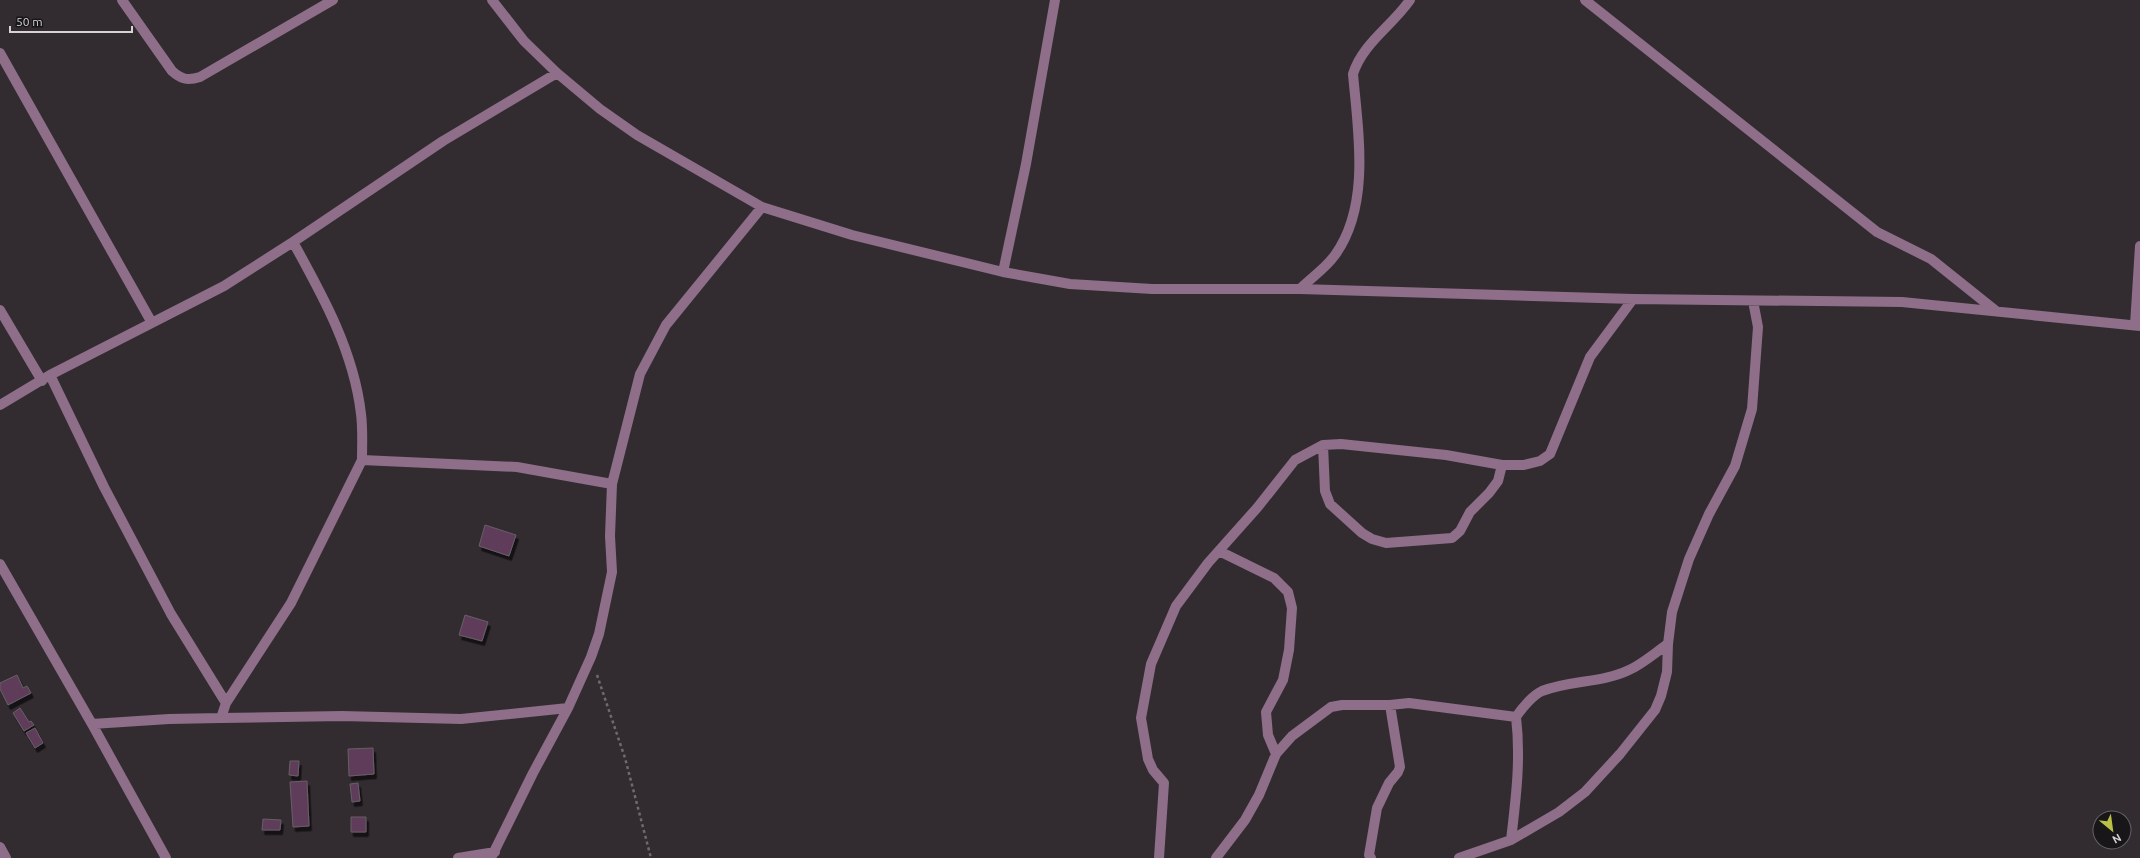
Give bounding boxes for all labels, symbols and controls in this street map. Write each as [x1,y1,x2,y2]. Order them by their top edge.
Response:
scale bar [10,8,132,34]
text: 50 m [16,15,43,28]
north arrow [2092,810,2132,850]
text: N [2110,832,2123,846]

